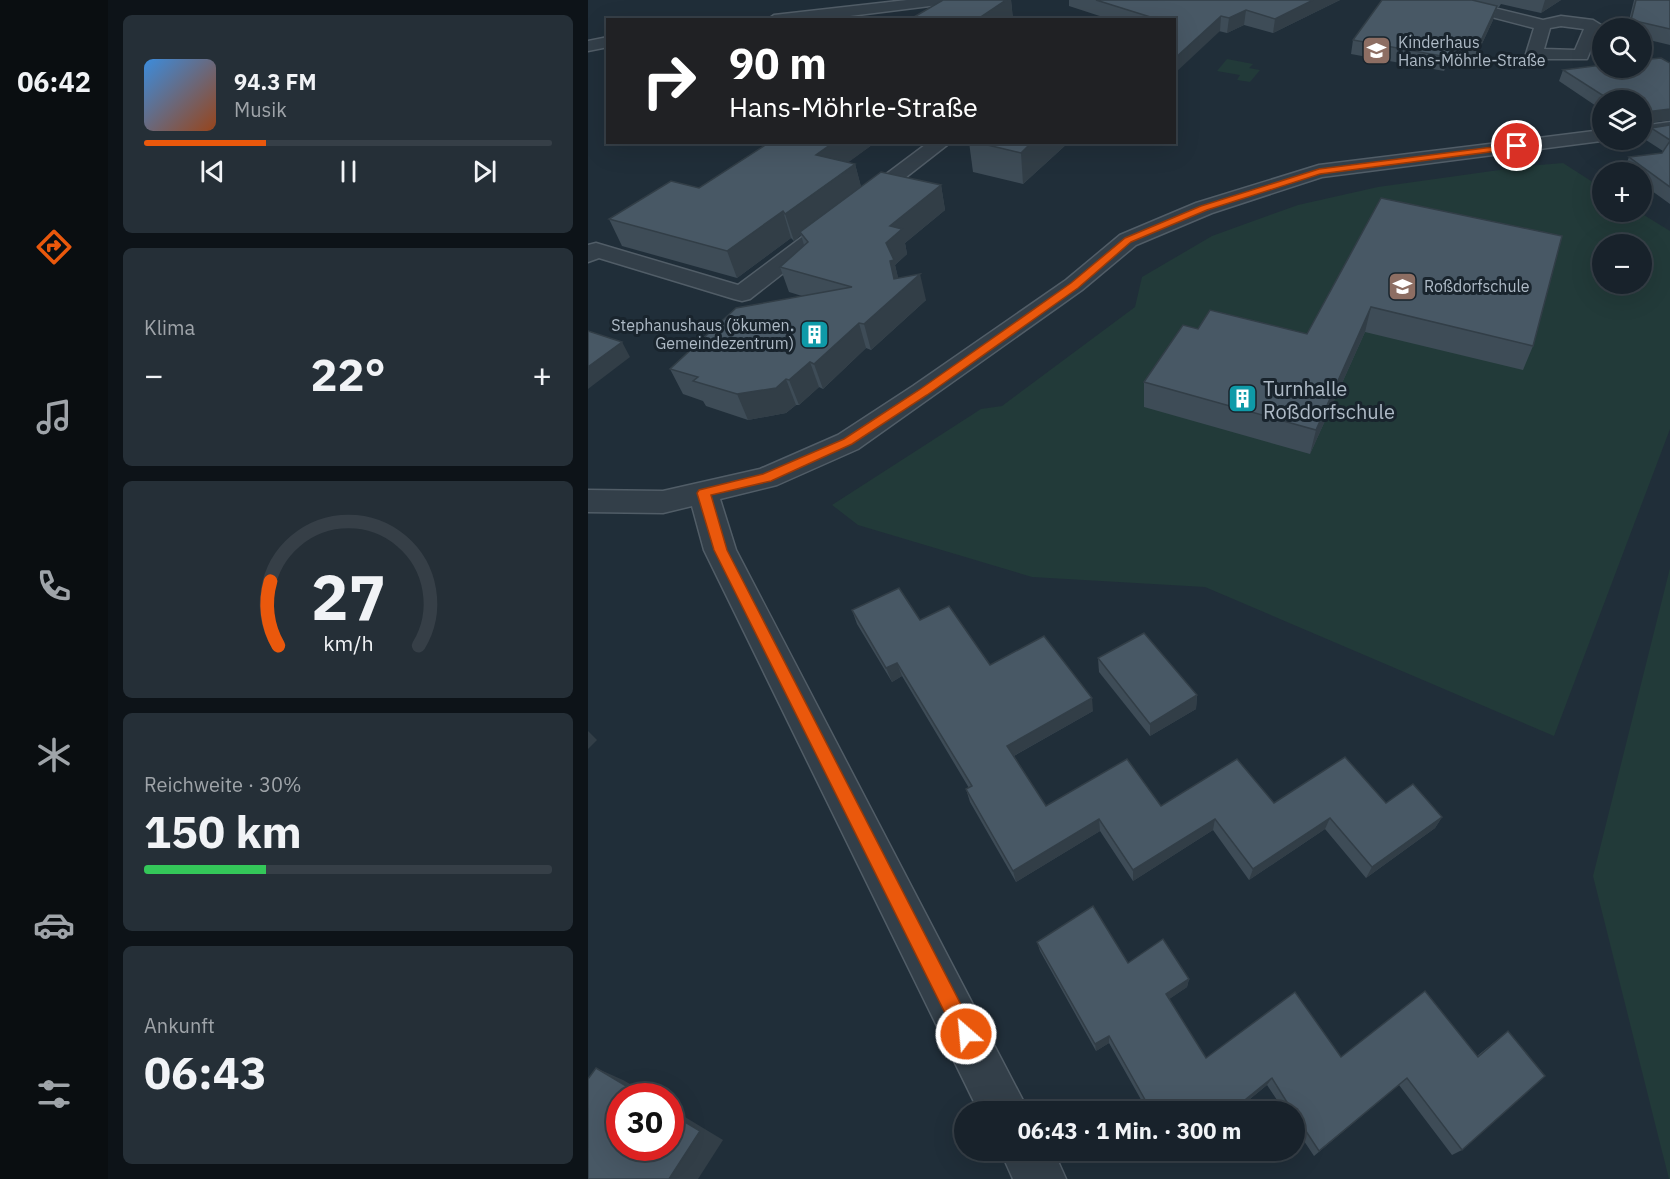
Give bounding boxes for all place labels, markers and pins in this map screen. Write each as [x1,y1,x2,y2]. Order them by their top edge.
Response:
place label: Kinderhaus Hans-Möhrle-Straße [1398,32,1546,70]
school or university icon: Kinderhaus Hans-Möhrle-Straße [1361,35,1393,67]
pin [1491,120,1542,171]
school or university icon: Roßdorfschule [1387,270,1419,302]
place label: Roßdorfschule [1424,276,1530,296]
place label: Stephanushaus (ökumen. Gemeindezentrum) [611,315,794,353]
building icon: Stephanushaus (ökumen. Gemeindezentrum) [799,318,831,350]
place label: Turnhalle Roßdorfschule [1263,375,1395,425]
building icon: Turnhalle Roßdorfschule [1226,383,1258,415]

